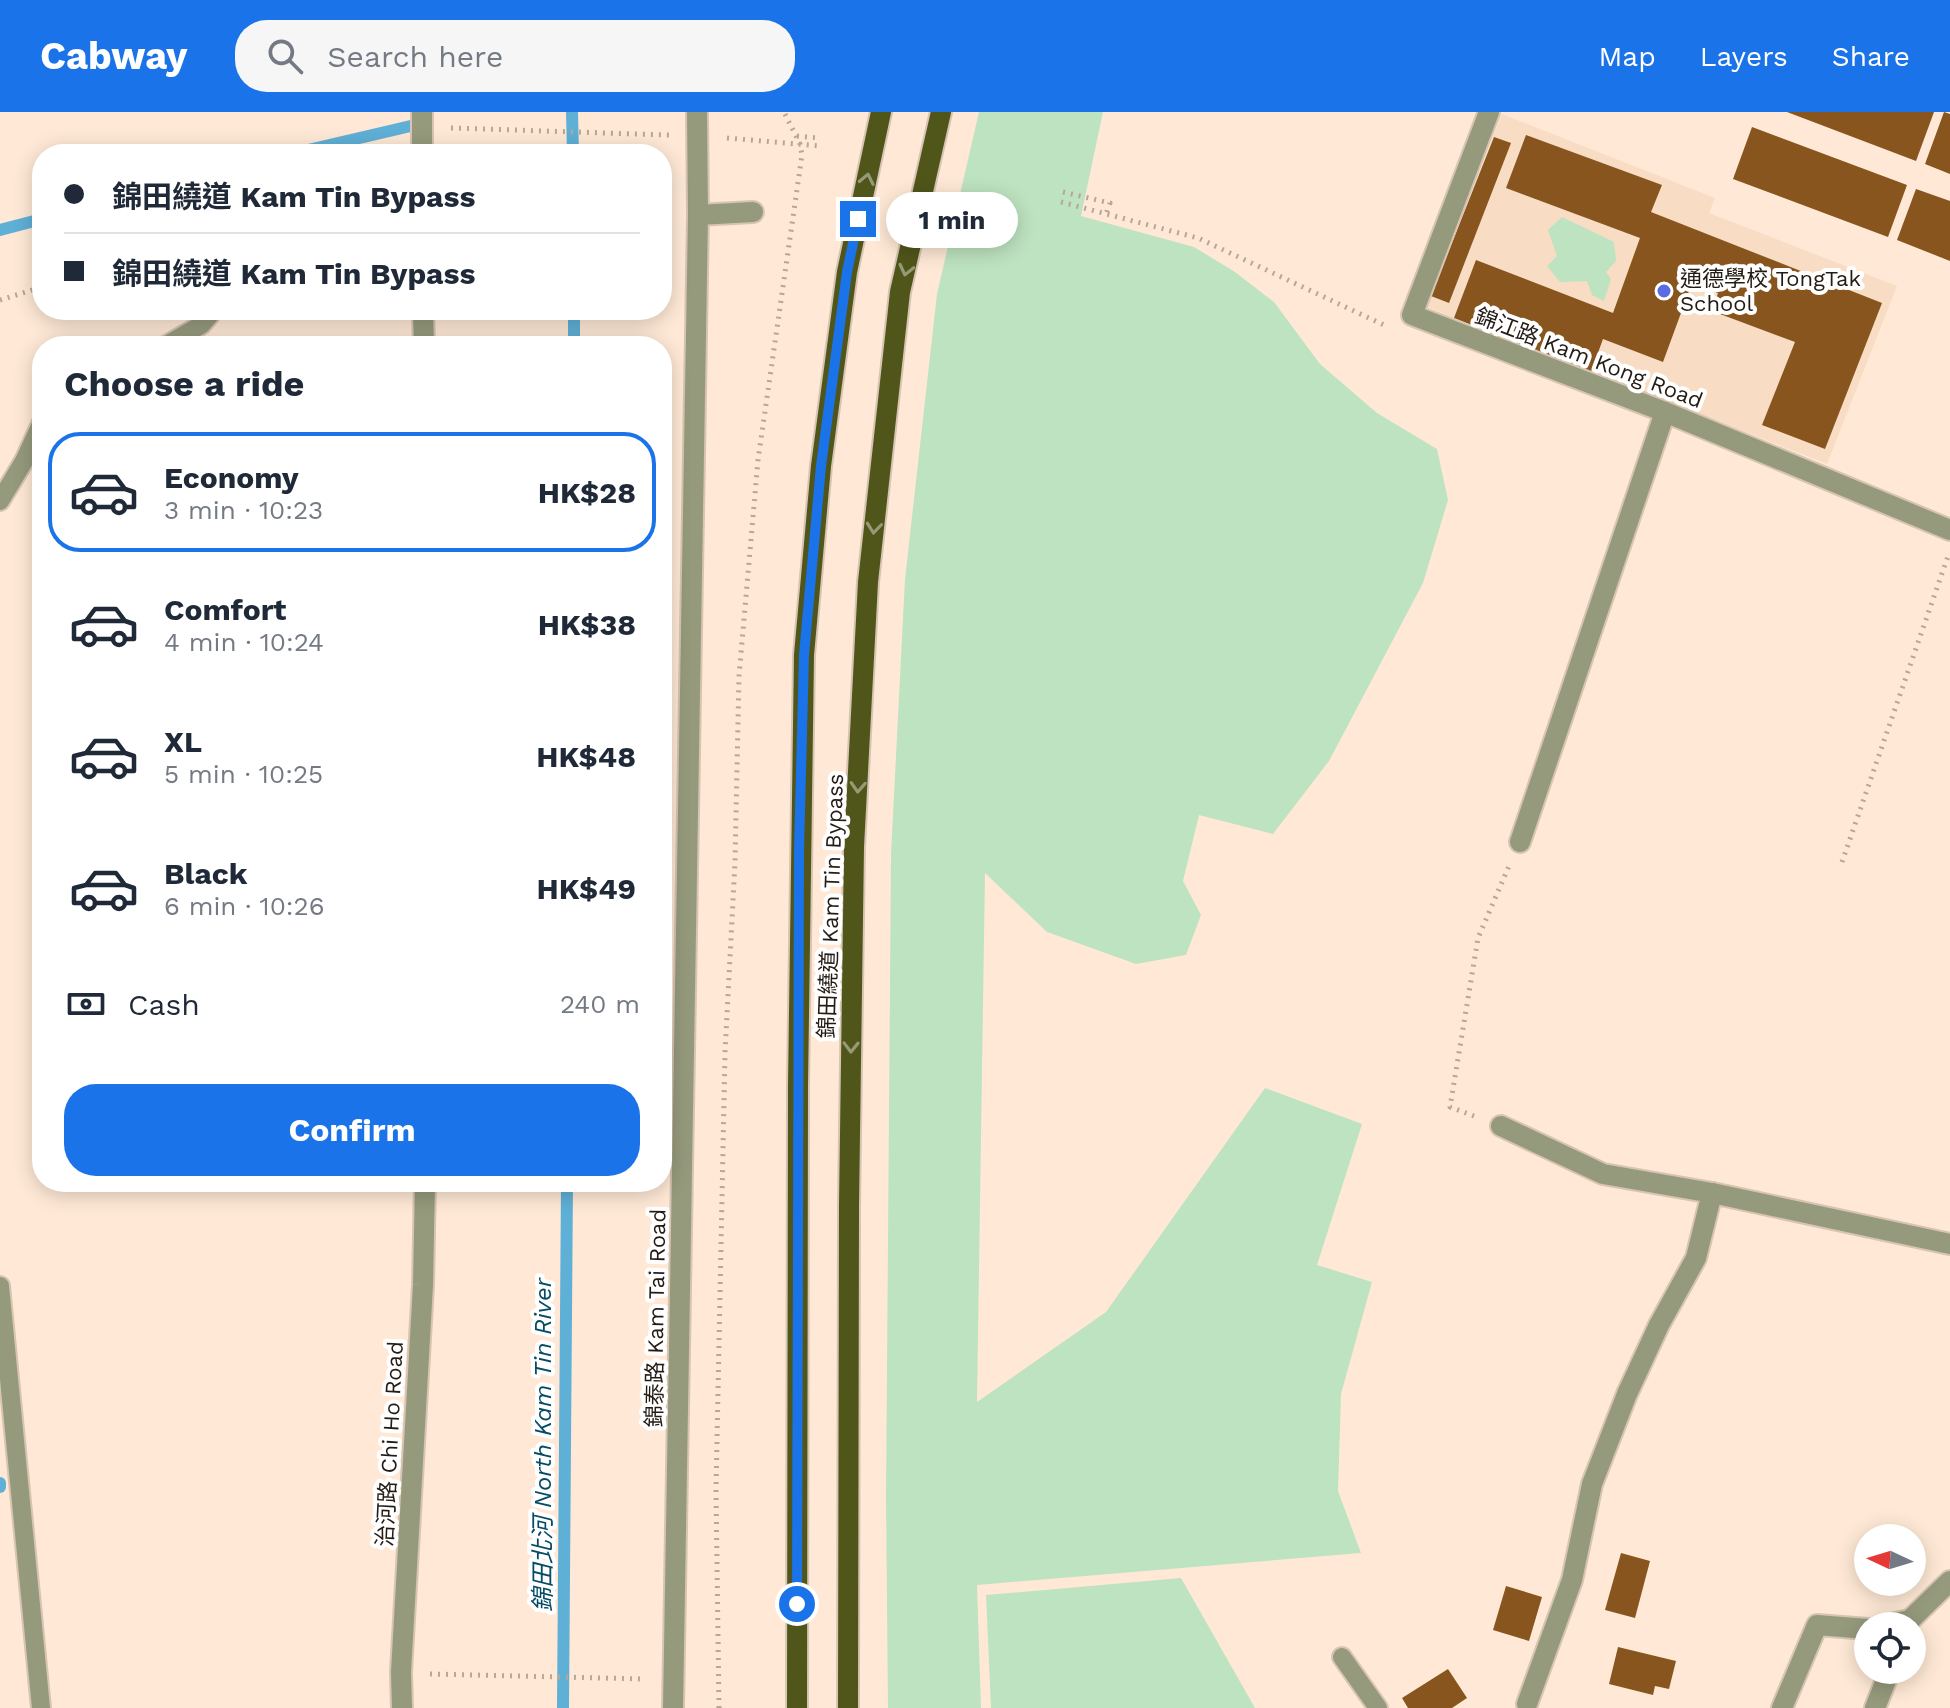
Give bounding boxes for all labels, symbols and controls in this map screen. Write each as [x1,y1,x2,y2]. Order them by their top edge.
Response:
search box [235,20,795,92]
text: Cabway [40,34,187,78]
icon: search [263,34,307,78]
text: Search here [327,39,503,74]
text: Map [1599,40,1656,73]
text: Layers [1700,40,1788,73]
text: Share [1832,40,1910,73]
one-way arrow [858,172,875,186]
text: 錦田繞道 Kam Tin Bypass [112,179,475,214]
callout: 1 min [886,191,1018,247]
route end [840,201,876,237]
text: 1 min [919,205,985,235]
text: 錦田繞道 Kam Tin Bypass [112,256,475,291]
one-way arrow [898,263,915,276]
place label: 通德學校 TongTak School [1680,266,1861,316]
marker: 通德學校 TongTak School [1655,282,1673,300]
street label: 錦江路 Kam Kong Road [1472,303,1706,413]
text: Choose a ride [64,363,304,405]
icon: car [68,456,140,528]
text: Economy [164,460,299,495]
text: HK$28 [538,475,636,510]
text: 3 min · 10:23 [164,495,323,525]
one-way arrow [866,522,883,535]
icon: car [68,588,140,660]
text: Comfort [164,592,286,627]
text: HK$38 [538,607,636,642]
text: 4 min · 10:24 [164,627,324,657]
icon: car [68,720,140,792]
text: XL [164,724,202,759]
text: HK$48 [536,739,636,774]
text: 5 min · 10:25 [164,759,323,789]
street label: 錦田繞道 Kam Tin Bypass [814,773,848,1039]
one-way arrow [849,781,866,794]
icon: car [68,852,140,924]
text: Black [164,856,248,891]
text: HK$49 [536,871,636,906]
text: 6 min · 10:26 [164,891,325,921]
icon: cash [64,982,108,1026]
text: Cash [128,987,200,1022]
text: 240 m [560,989,640,1019]
one-way arrow [843,1041,860,1054]
button: Confirm [64,1084,640,1176]
street label: 錦泰路 Kam Tai Road [642,1209,670,1427]
water label: 錦田北河 North Kam Tin River [529,1276,557,1612]
street label: 治河路 Chi Ho Road [372,1341,408,1547]
north arrow [1854,1524,1926,1596]
map controls [1854,1524,1926,1684]
route start [779,1586,815,1622]
button: locate [1854,1612,1926,1684]

